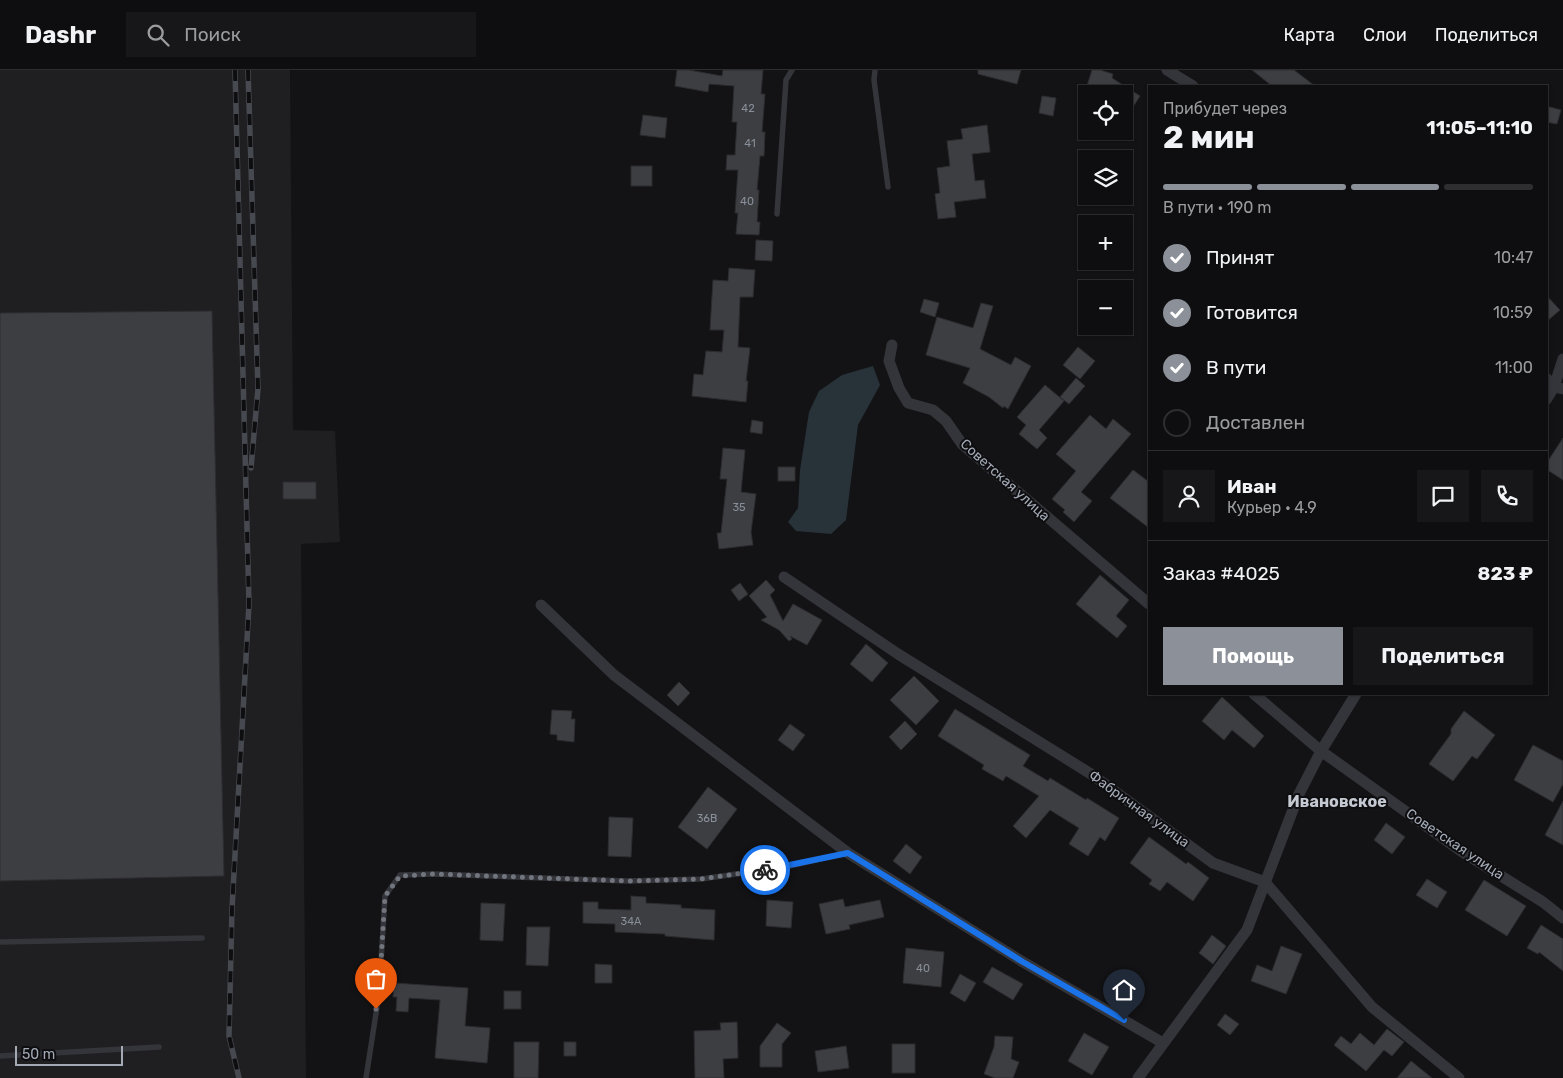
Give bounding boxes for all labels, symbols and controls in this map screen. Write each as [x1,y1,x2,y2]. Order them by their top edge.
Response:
search box [126,12,476,57]
text: Dashr [25,21,96,49]
icon: search [144,21,172,49]
text: Поиск [184,23,241,46]
text: Карта [1284,24,1335,46]
text: Слои [1363,24,1407,46]
text: Поделиться [1435,24,1538,46]
map controls [1078,85,1133,335]
button: locate [1078,85,1133,140]
text: Прибудет через [1163,99,1287,118]
house number: 42 [741,102,755,115]
text: 11:05–11:10 [1426,116,1533,139]
text: 2 мин [1163,118,1255,156]
house number: 41 [744,137,756,150]
button: layers [1078,150,1133,205]
house number: 40 [740,195,754,208]
text: В пути · 190 m [1163,198,1272,217]
button: + [1078,215,1133,270]
icon: check [1163,244,1191,272]
text: Принят [1206,246,1274,269]
text: 10:47 [1494,248,1533,267]
button: − [1078,280,1133,335]
icon: check [1163,299,1191,327]
text: Готовится [1206,301,1298,324]
text: 10:59 [1493,303,1533,322]
icon: check [1163,354,1191,382]
text: В пути [1206,356,1266,379]
text: 11:00 [1495,358,1533,377]
text: Доставлен [1206,411,1305,434]
street label: Советская улица [957,435,1053,525]
button: person [1163,470,1215,522]
button: chat [1417,470,1469,522]
button: phone [1481,470,1533,522]
text: Иван [1227,475,1277,498]
text: Курьер · 4.9 [1227,498,1317,517]
house number: 35 [732,501,746,514]
text: Заказ #4025 [1163,562,1280,585]
text: 823 ₽ [1478,562,1533,585]
button: Помощь [1163,627,1343,685]
button: Поделиться [1353,627,1533,685]
street label: Фабричная улица [1085,767,1193,851]
district label: Ивановское [1287,792,1387,811]
street label: Советская улица [1403,805,1507,883]
house number: 36В [697,812,717,825]
courier [740,845,790,895]
icon: bike [751,856,779,884]
house number: 34А [621,915,642,928]
pin [355,958,397,1009]
house number: 40 [916,962,930,975]
icon: bag [362,965,390,993]
pin [1103,969,1145,1020]
icon: home [1110,976,1138,1004]
scale bar [15,1043,122,1066]
text: 50 m [22,1046,55,1063]

